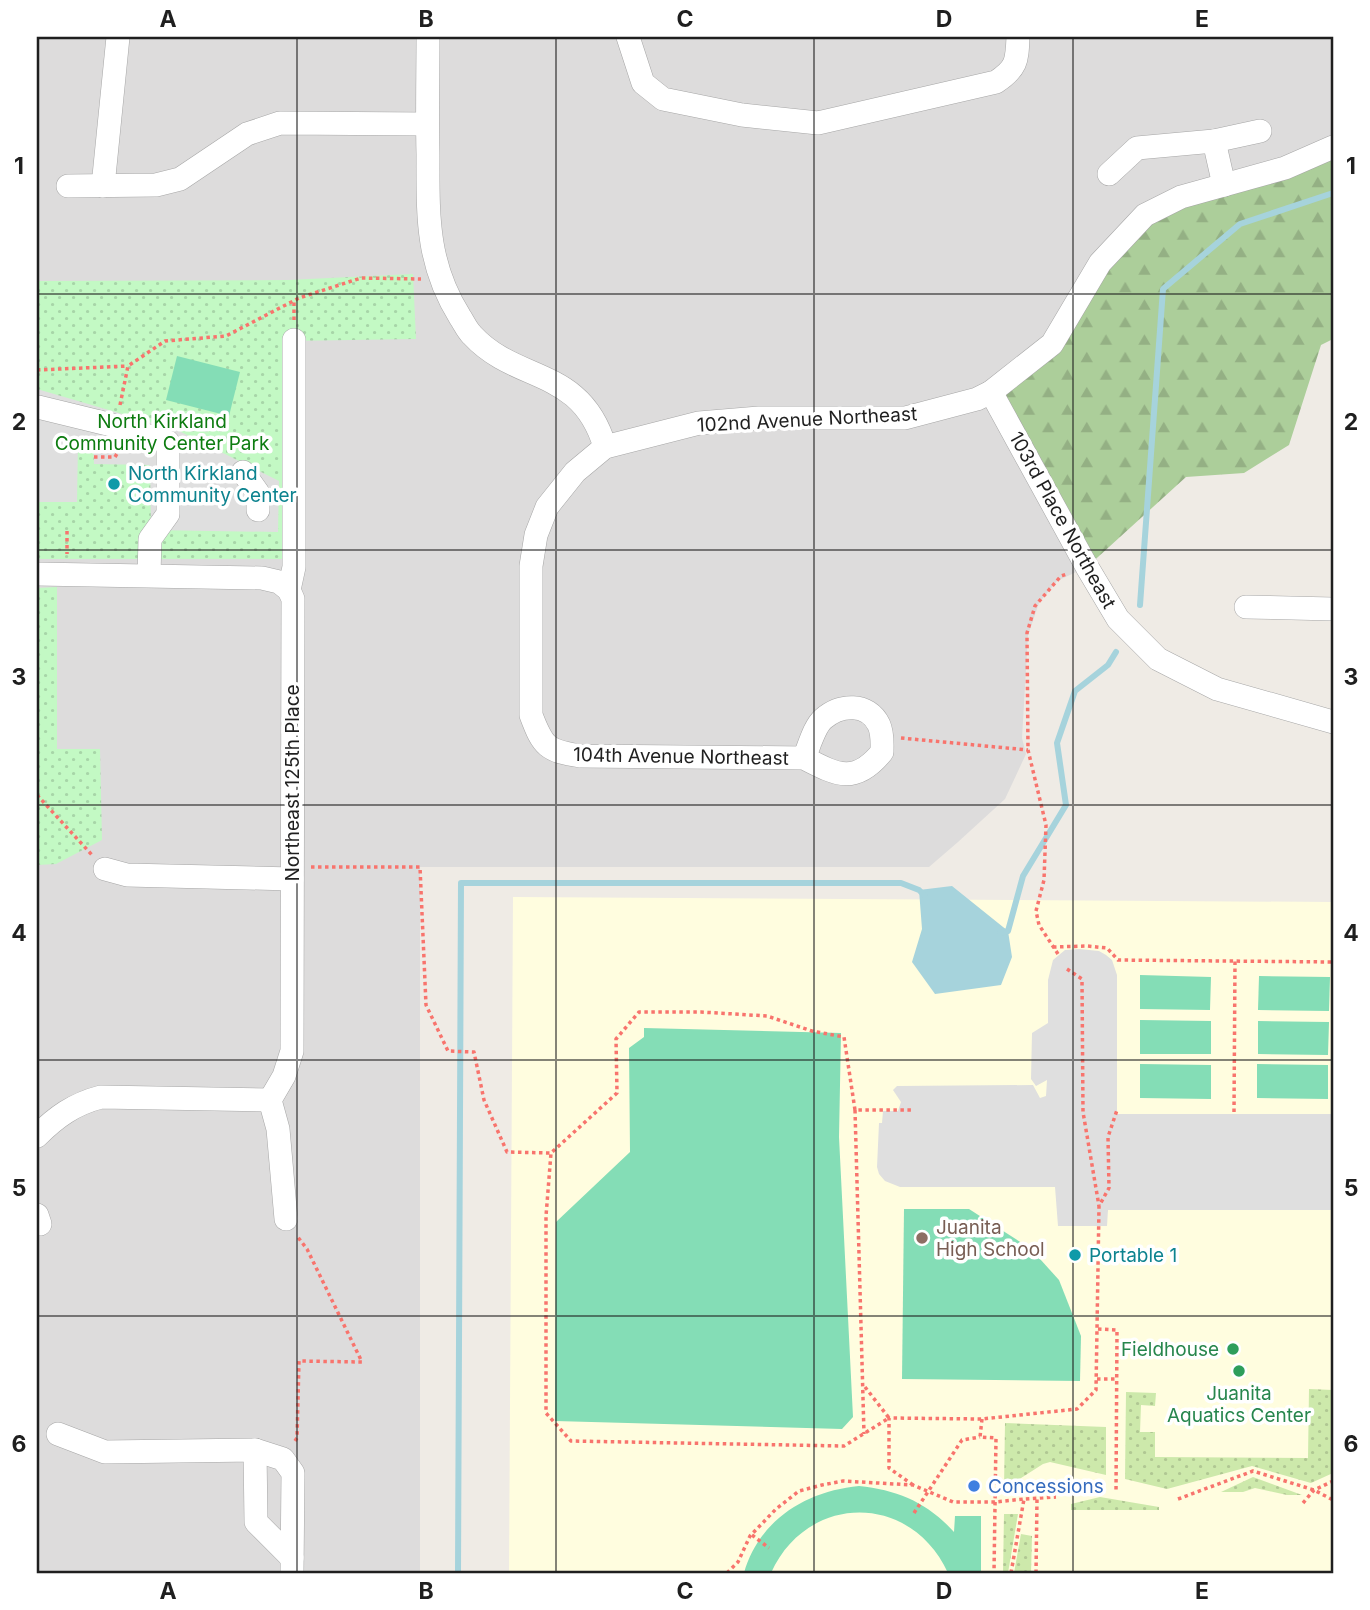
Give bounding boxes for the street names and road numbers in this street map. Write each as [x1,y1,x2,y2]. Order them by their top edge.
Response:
street label: 102nd Avenue Northeast [696,402,918,437]
street label: 103rd Place Northeast [1004,428,1121,613]
street label: Northeast 125th Place [281,684,304,882]
street label: 104th Avenue Northeast [573,743,789,770]

